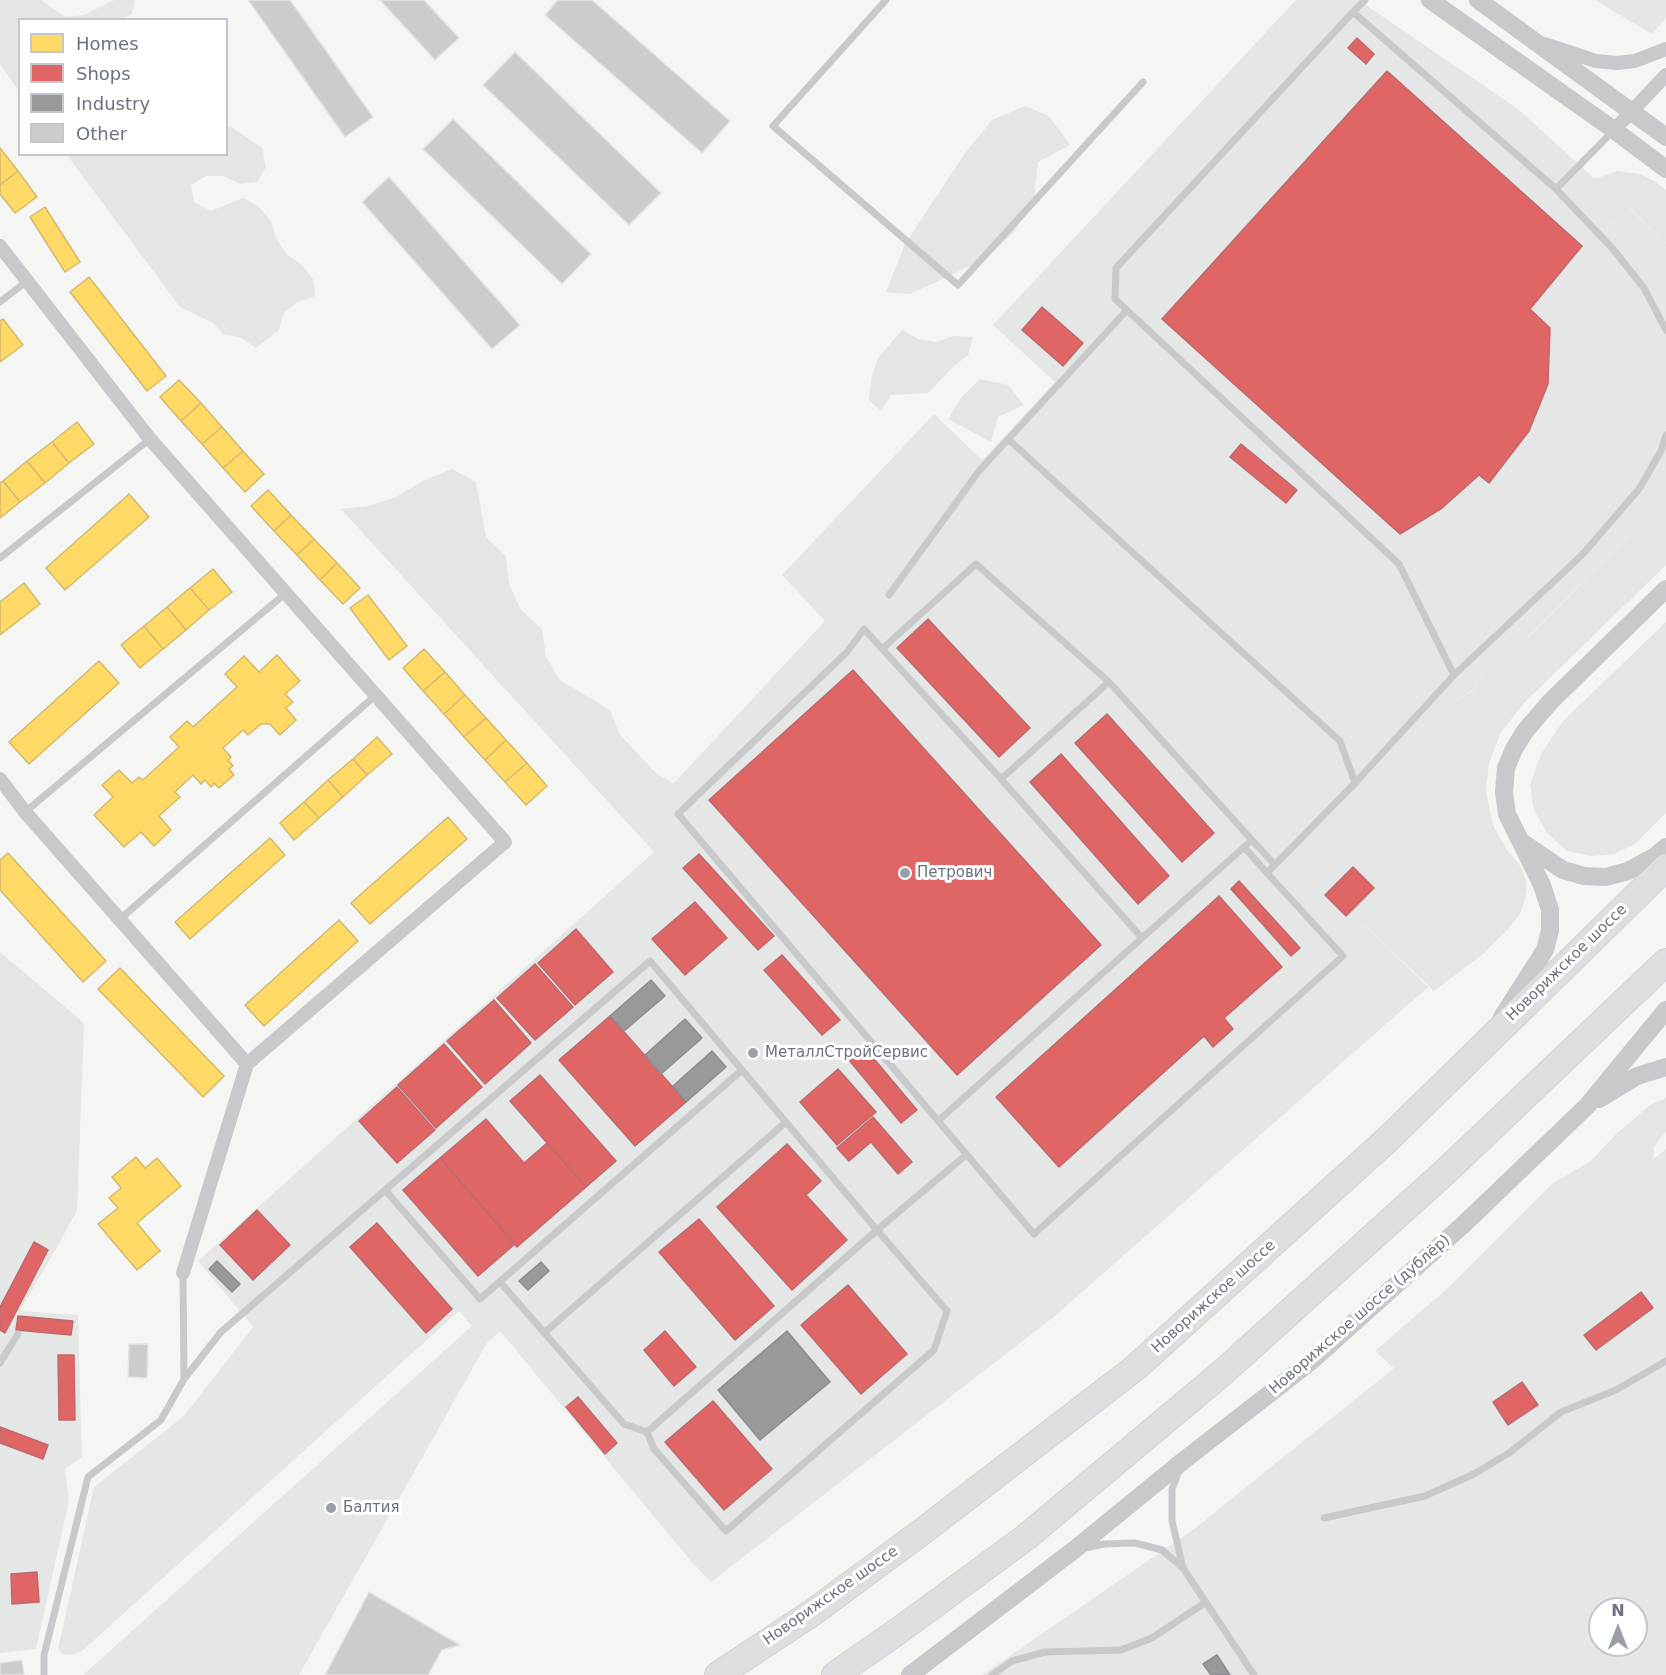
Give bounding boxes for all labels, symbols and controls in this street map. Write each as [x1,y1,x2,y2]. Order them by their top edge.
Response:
legend [18,18,228,156]
text: Homes [76,33,139,54]
text: Shops [76,63,131,84]
text: Industry [76,93,150,114]
text: Other [76,123,127,144]
place label: Петрович [917,864,992,882]
marker: Петрович [898,866,912,880]
street label: Новорижское шоссе [1503,901,1631,1025]
place label: МеталлСтройСервис [765,1044,928,1062]
marker: МеталлСтройСервис [746,1046,760,1060]
street label: Новорижское шоссе (дублёр) [1266,1232,1454,1398]
street label: Новорижское шоссе [1148,1237,1280,1357]
place label: Балтия [343,1499,400,1517]
marker: Балтия [324,1501,338,1515]
street label: Новорижское шоссе [760,1543,902,1649]
north arrow [1588,1597,1648,1657]
text: N [1611,1601,1625,1620]

